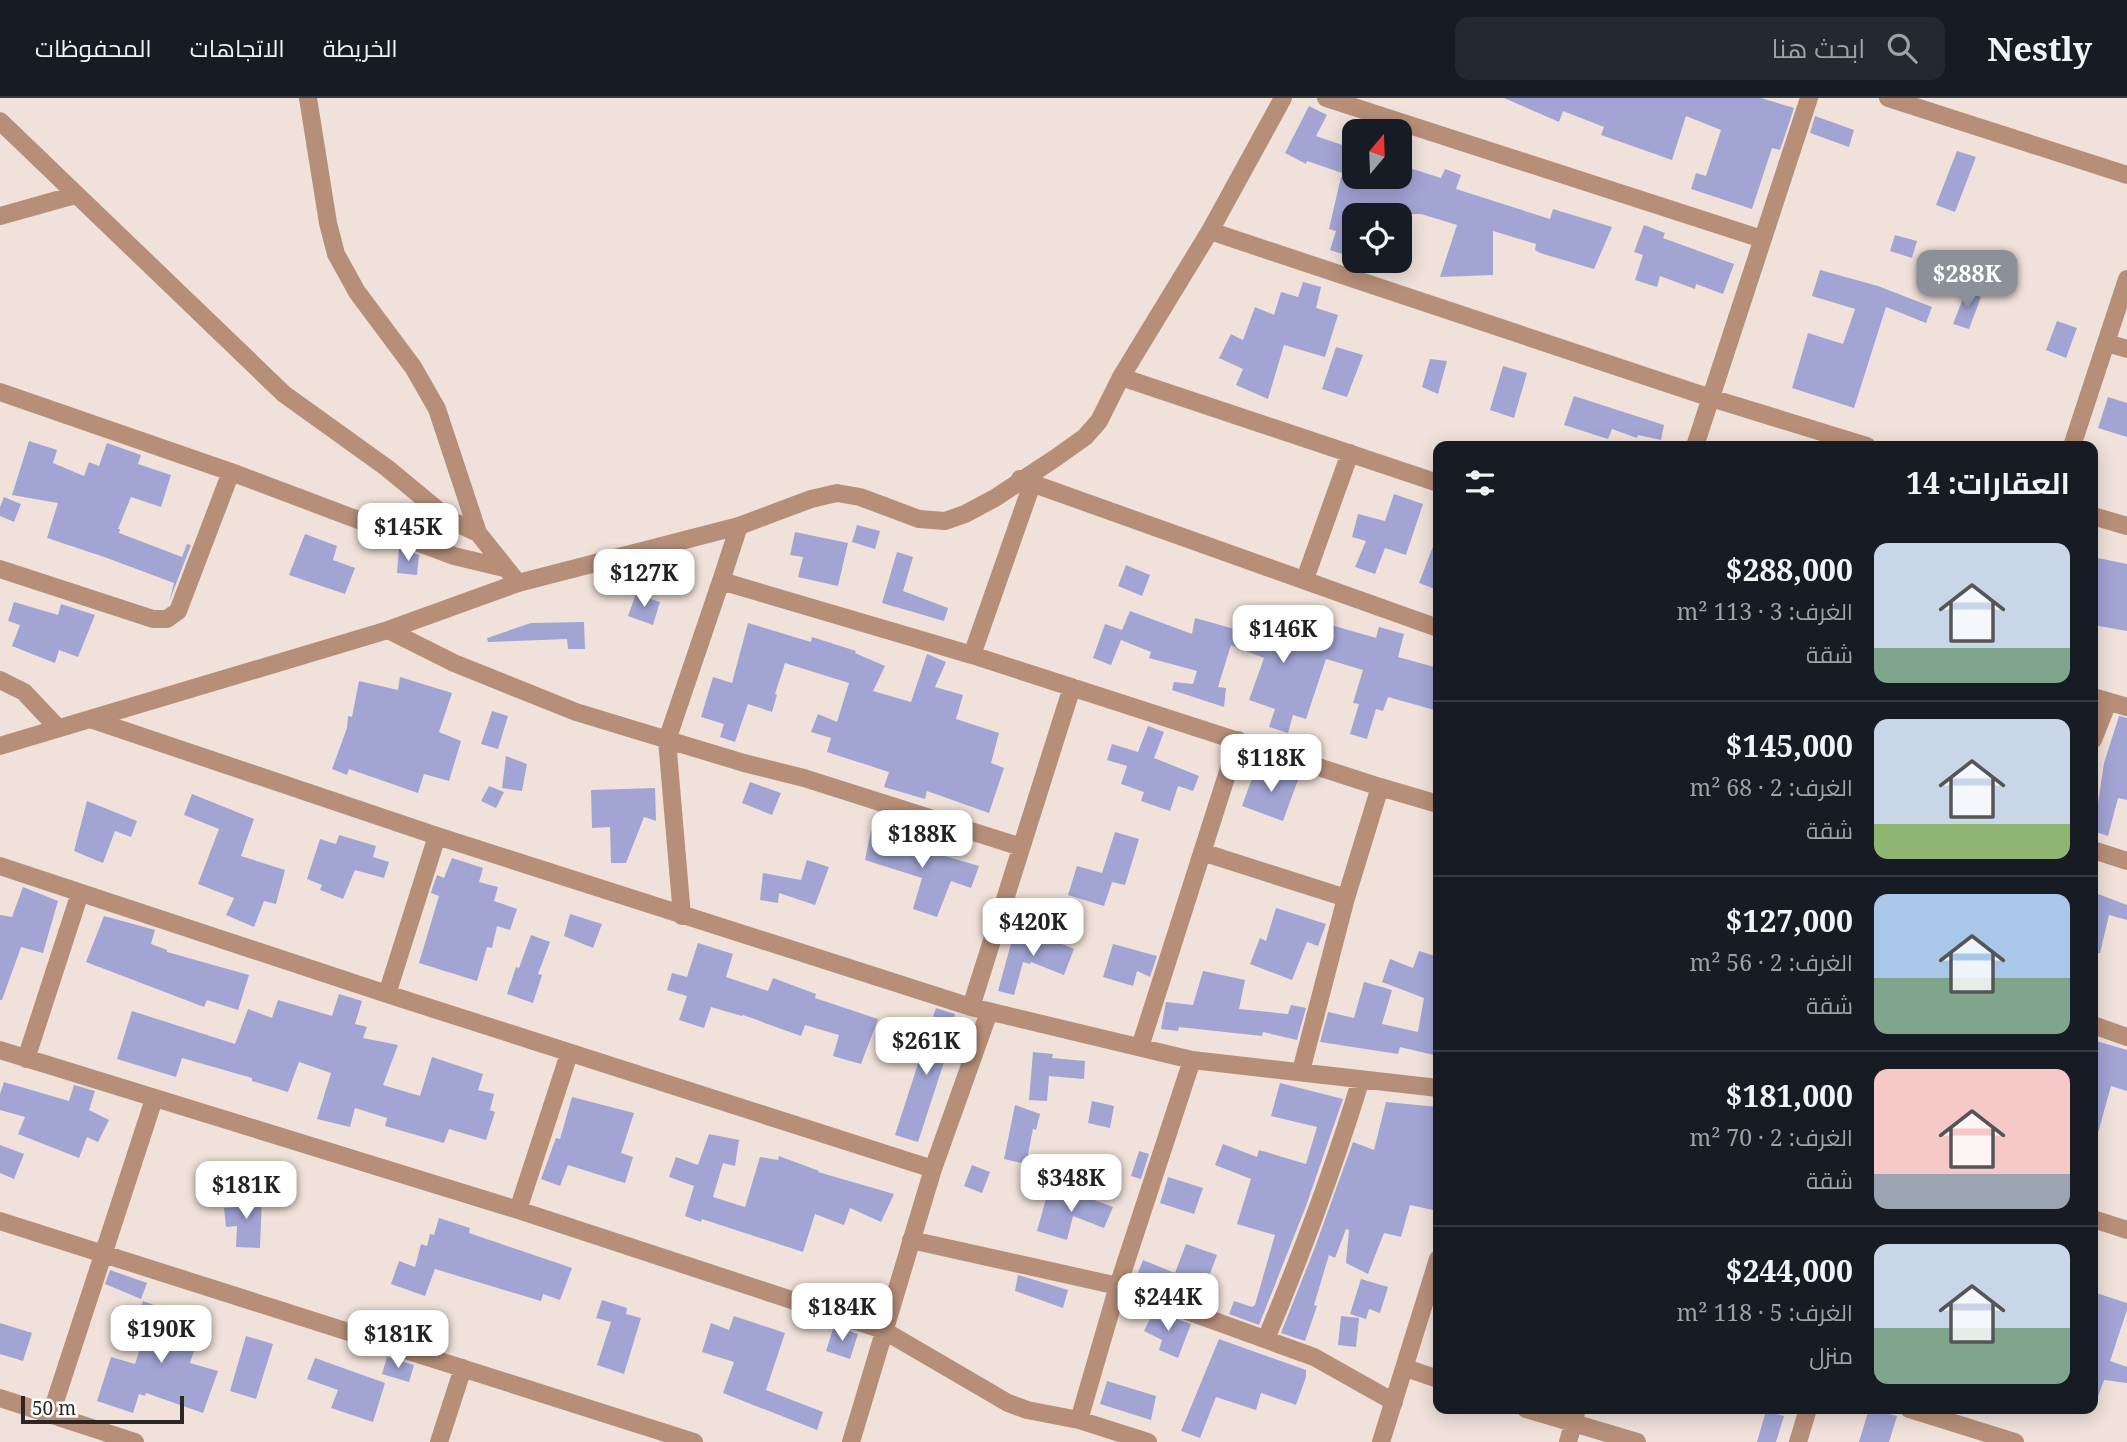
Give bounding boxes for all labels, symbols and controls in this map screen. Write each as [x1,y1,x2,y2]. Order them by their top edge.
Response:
search box [1455,17,1945,80]
text: Nestly [1987,26,2092,71]
icon: search [1883,29,1921,67]
text: ابحث هنا [1772,30,1865,66]
text: المحفوظات [35,31,152,64]
text: الاتجاهات [190,31,285,64]
text: الخريطة [323,31,398,64]
north arrow [1342,119,1412,189]
map controls [1342,119,1412,273]
button: locate [1342,203,1412,273]
pin: $288K [1918,250,2016,310]
text: $288K [1933,257,2001,289]
text: العقارات: 14 [1906,462,2070,503]
icon: filters [1461,464,1499,502]
pin: $145K [359,504,457,563]
text: $145K [374,510,442,542]
text: $288,000 [1726,549,1853,590]
pin: $127K [595,550,693,609]
text: $127K [610,556,678,588]
icon: home [1930,571,2014,655]
text: الغرف: 3 · 113 m² [1677,595,1853,627]
pin: $146K [1234,606,1332,665]
text: $146K [1249,612,1317,644]
text: شقة [1806,638,1853,670]
text: $145,000 [1726,725,1853,766]
pin: $118K [1222,734,1320,794]
text: $118K [1237,741,1305,773]
icon: home [1930,747,2014,831]
text: الغرف: 2 · 68 m² [1689,771,1853,803]
pin: $188K [873,810,971,870]
text: شقة [1806,814,1853,846]
text: $188K [888,817,956,849]
pin: $420K [984,898,1082,958]
text: $127,000 [1726,900,1853,941]
text: $420K [999,905,1067,937]
icon: home [1930,922,2014,1006]
text: الغرف: 2 · 56 m² [1689,946,1853,978]
text: شقة [1806,989,1853,1021]
pin: $261K [877,1018,975,1077]
text: $261K [892,1024,960,1056]
text: $181,000 [1726,1075,1853,1116]
icon: home [1930,1097,2014,1181]
text: الغرف: 2 · 70 m² [1689,1121,1853,1153]
pin: $348K [1022,1154,1120,1214]
text: $348K [1037,1161,1105,1193]
pin: $181K [197,1162,295,1221]
text: شقة [1806,1164,1853,1196]
text: $181K [212,1168,280,1200]
text: $244,000 [1726,1250,1853,1291]
icon: home [1930,1272,2014,1356]
pin: $244K [1119,1274,1217,1333]
text: $244K [1134,1280,1202,1312]
pin: $184K [793,1284,891,1343]
text: $184K [808,1290,876,1322]
text: الغرف: 5 · 118 m² [1677,1296,1853,1328]
pin: $190K [112,1306,210,1365]
pin: $181K [349,1310,447,1370]
text: $190K [127,1312,195,1344]
text: $181K [364,1317,432,1349]
text: منزل [1809,1339,1853,1371]
scale bar [21,1393,184,1425]
text: 50 m [32,1395,76,1421]

